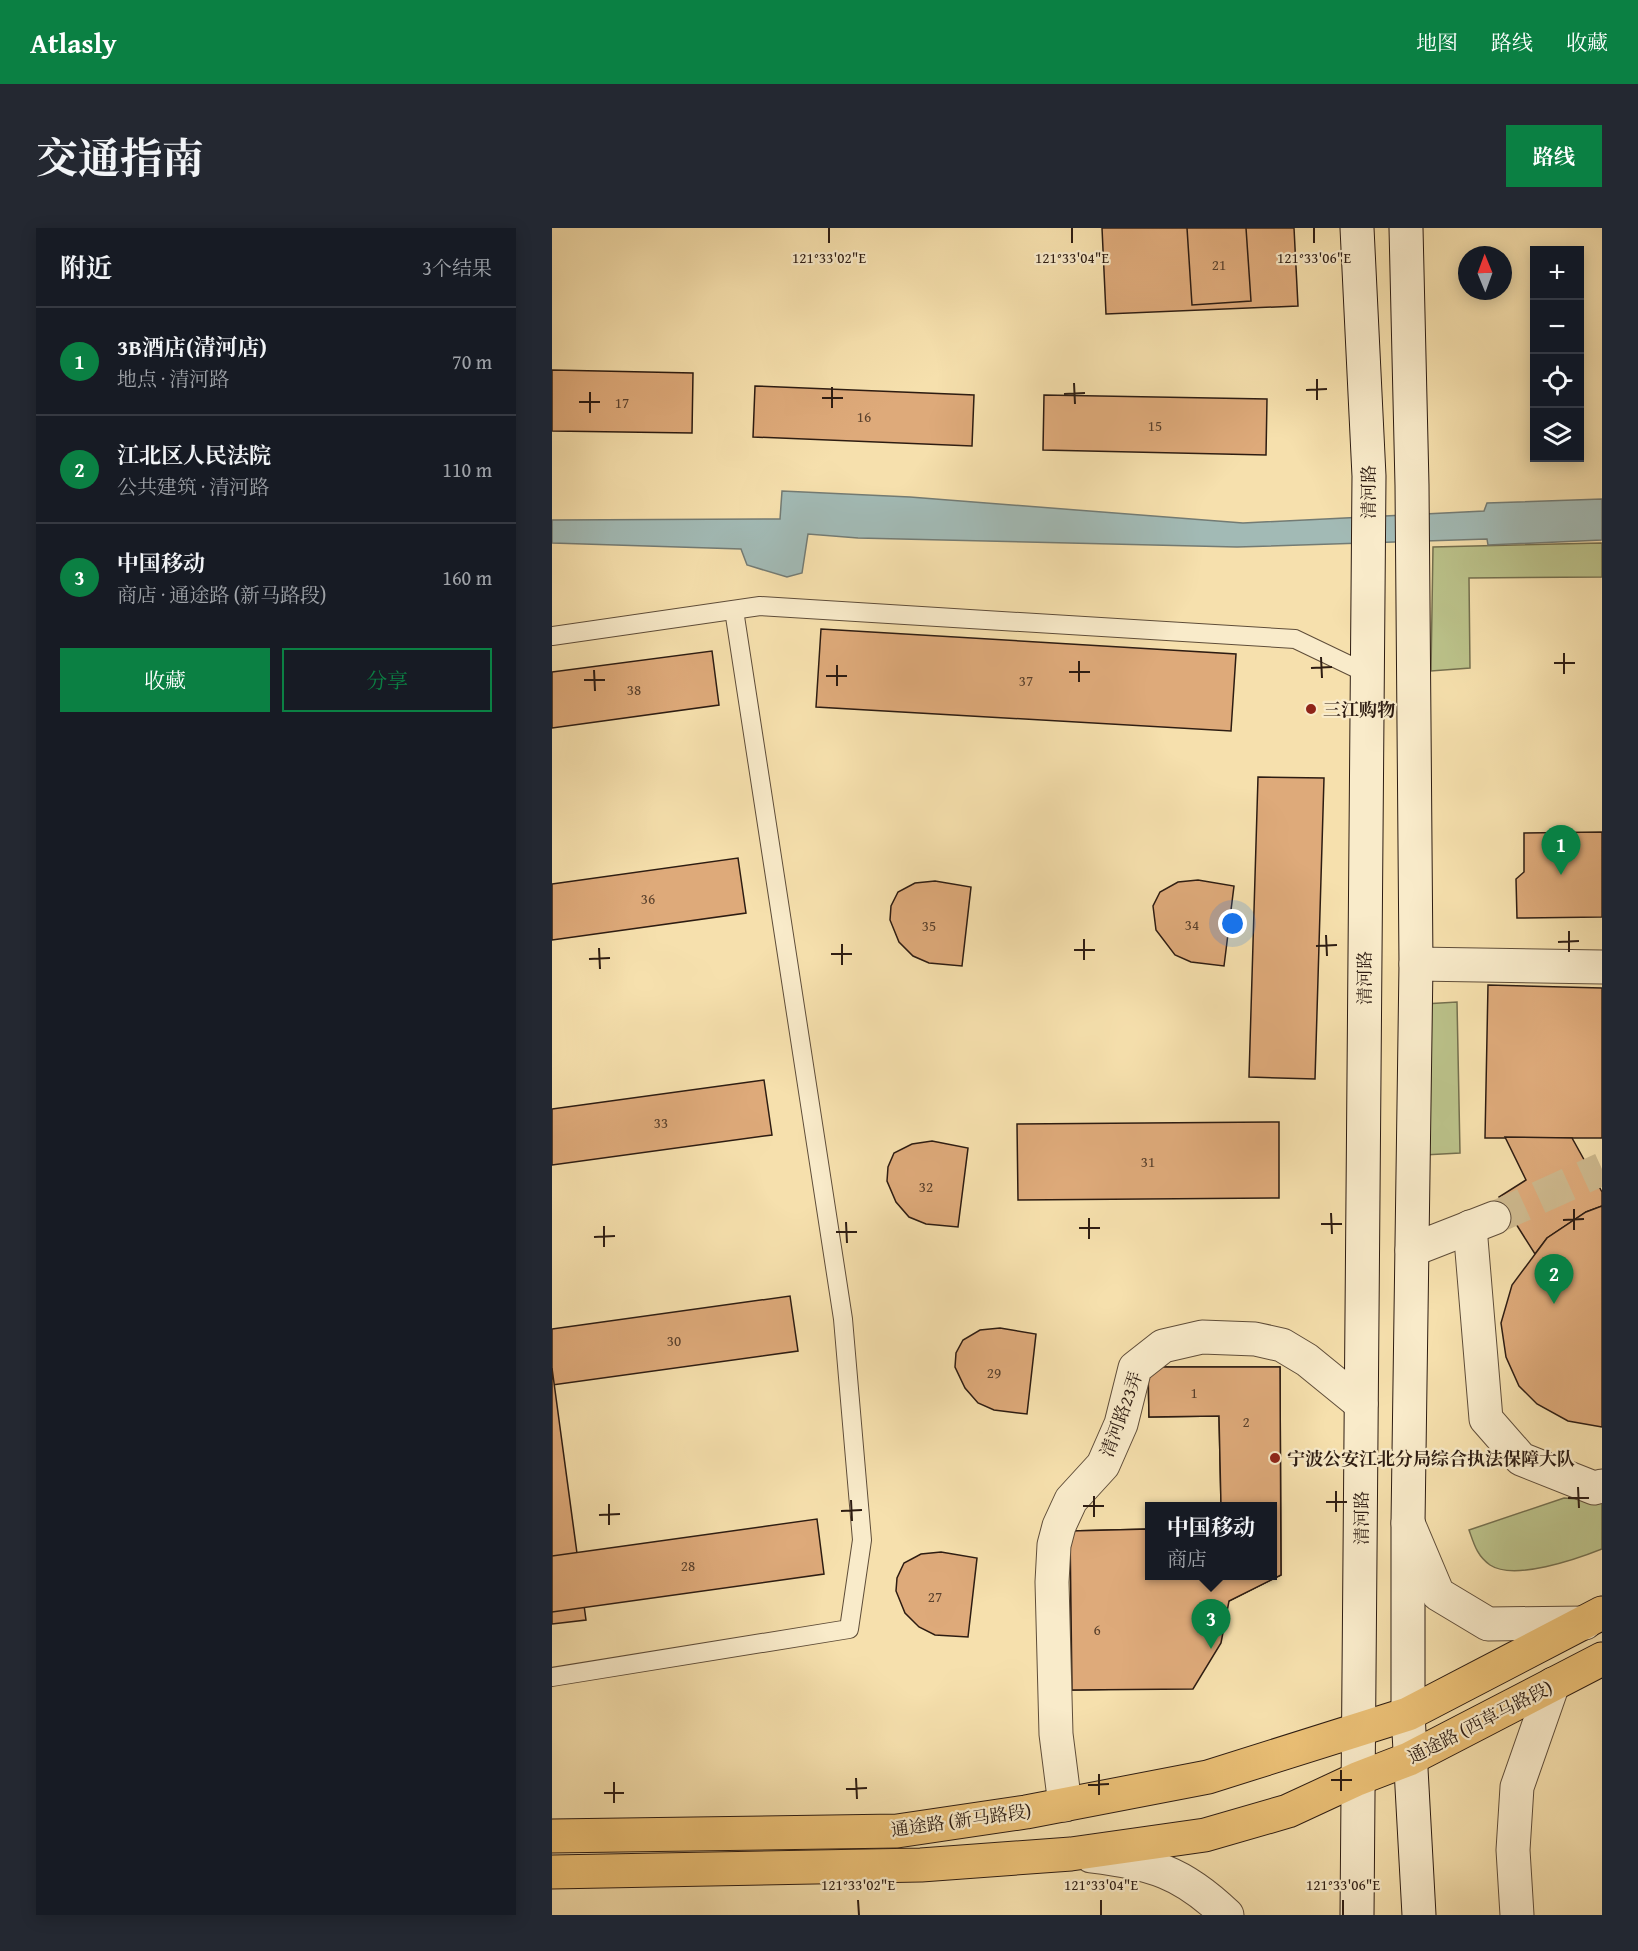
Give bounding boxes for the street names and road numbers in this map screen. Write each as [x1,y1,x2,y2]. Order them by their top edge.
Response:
street label: 清河路 [1355,465,1382,519]
street label: 清河路 [1351,951,1378,1005]
street label: 清河路23弄 [1093,1367,1149,1461]
street label: 清河路 [1348,1491,1375,1545]
street label: 通途路 (西草马路段) [1403,1674,1557,1770]
street label: 通途路 (新马路段) [889,1797,1033,1843]

